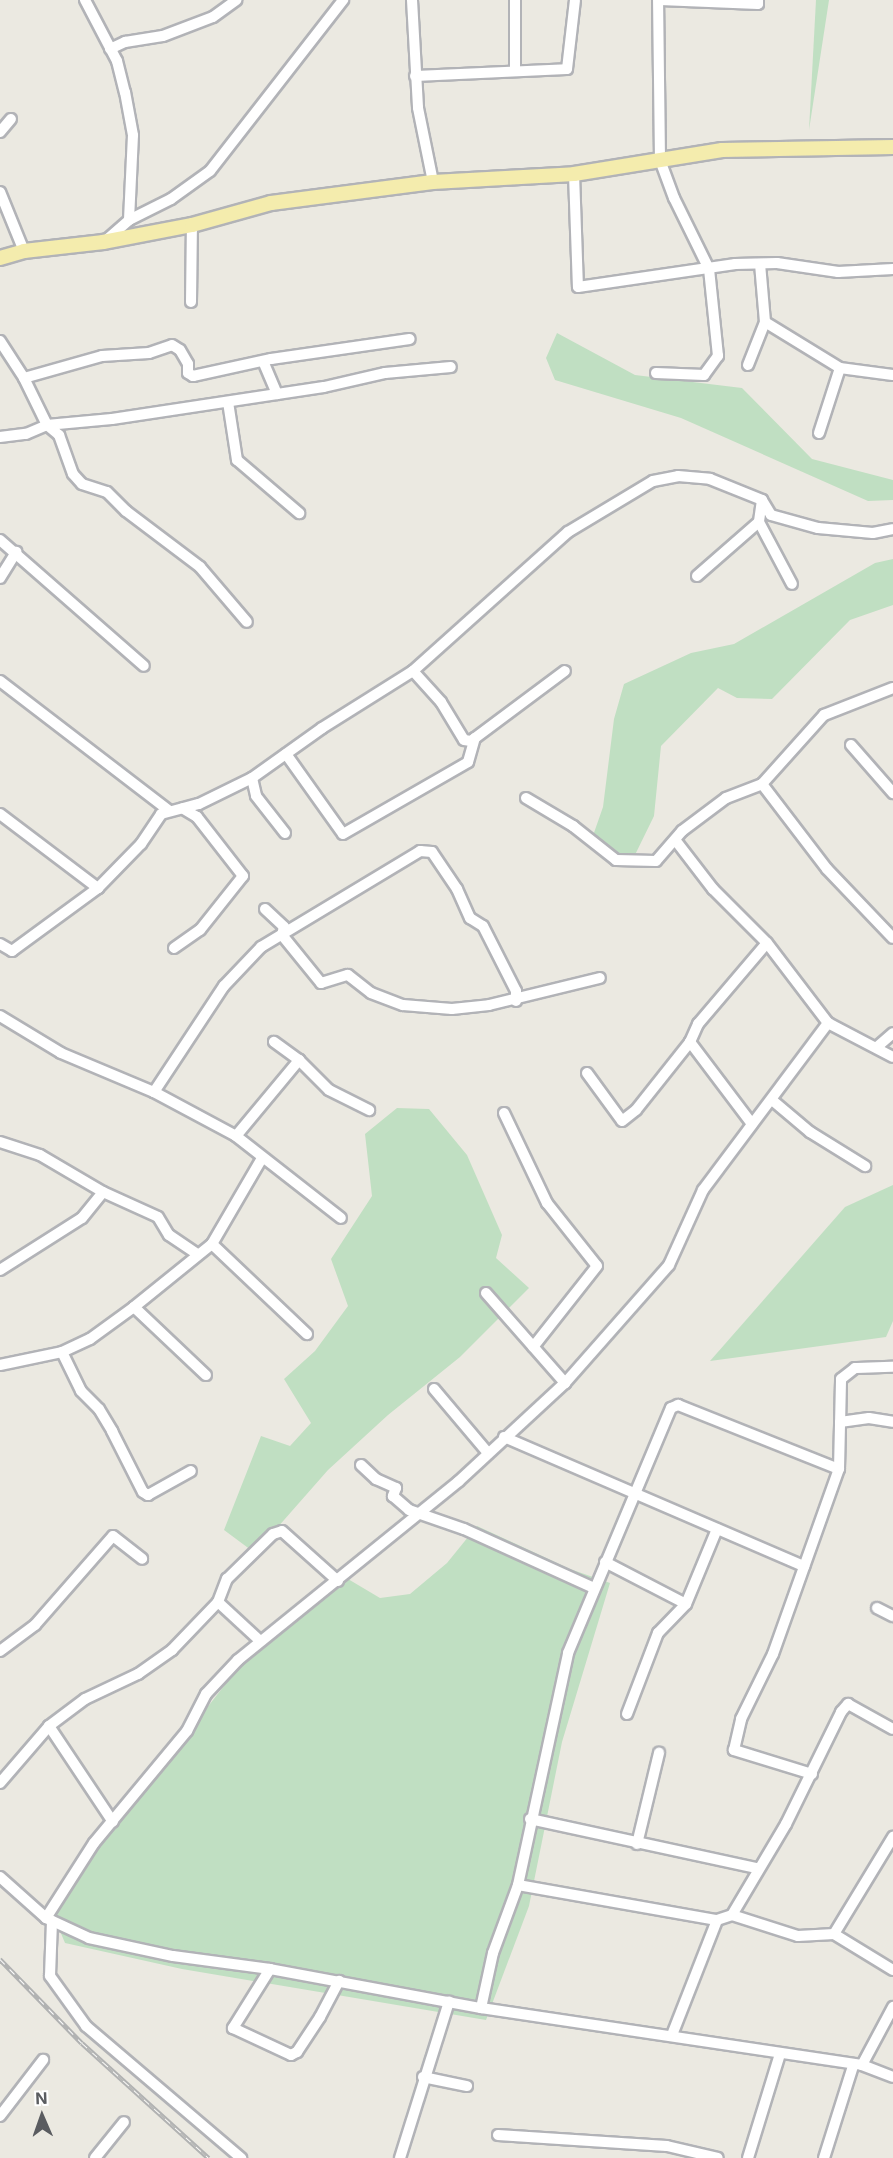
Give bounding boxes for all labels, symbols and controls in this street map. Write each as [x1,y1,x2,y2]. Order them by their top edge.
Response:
north arrow [12,2086,72,2146]
text: N [35,2088,48,2108]

